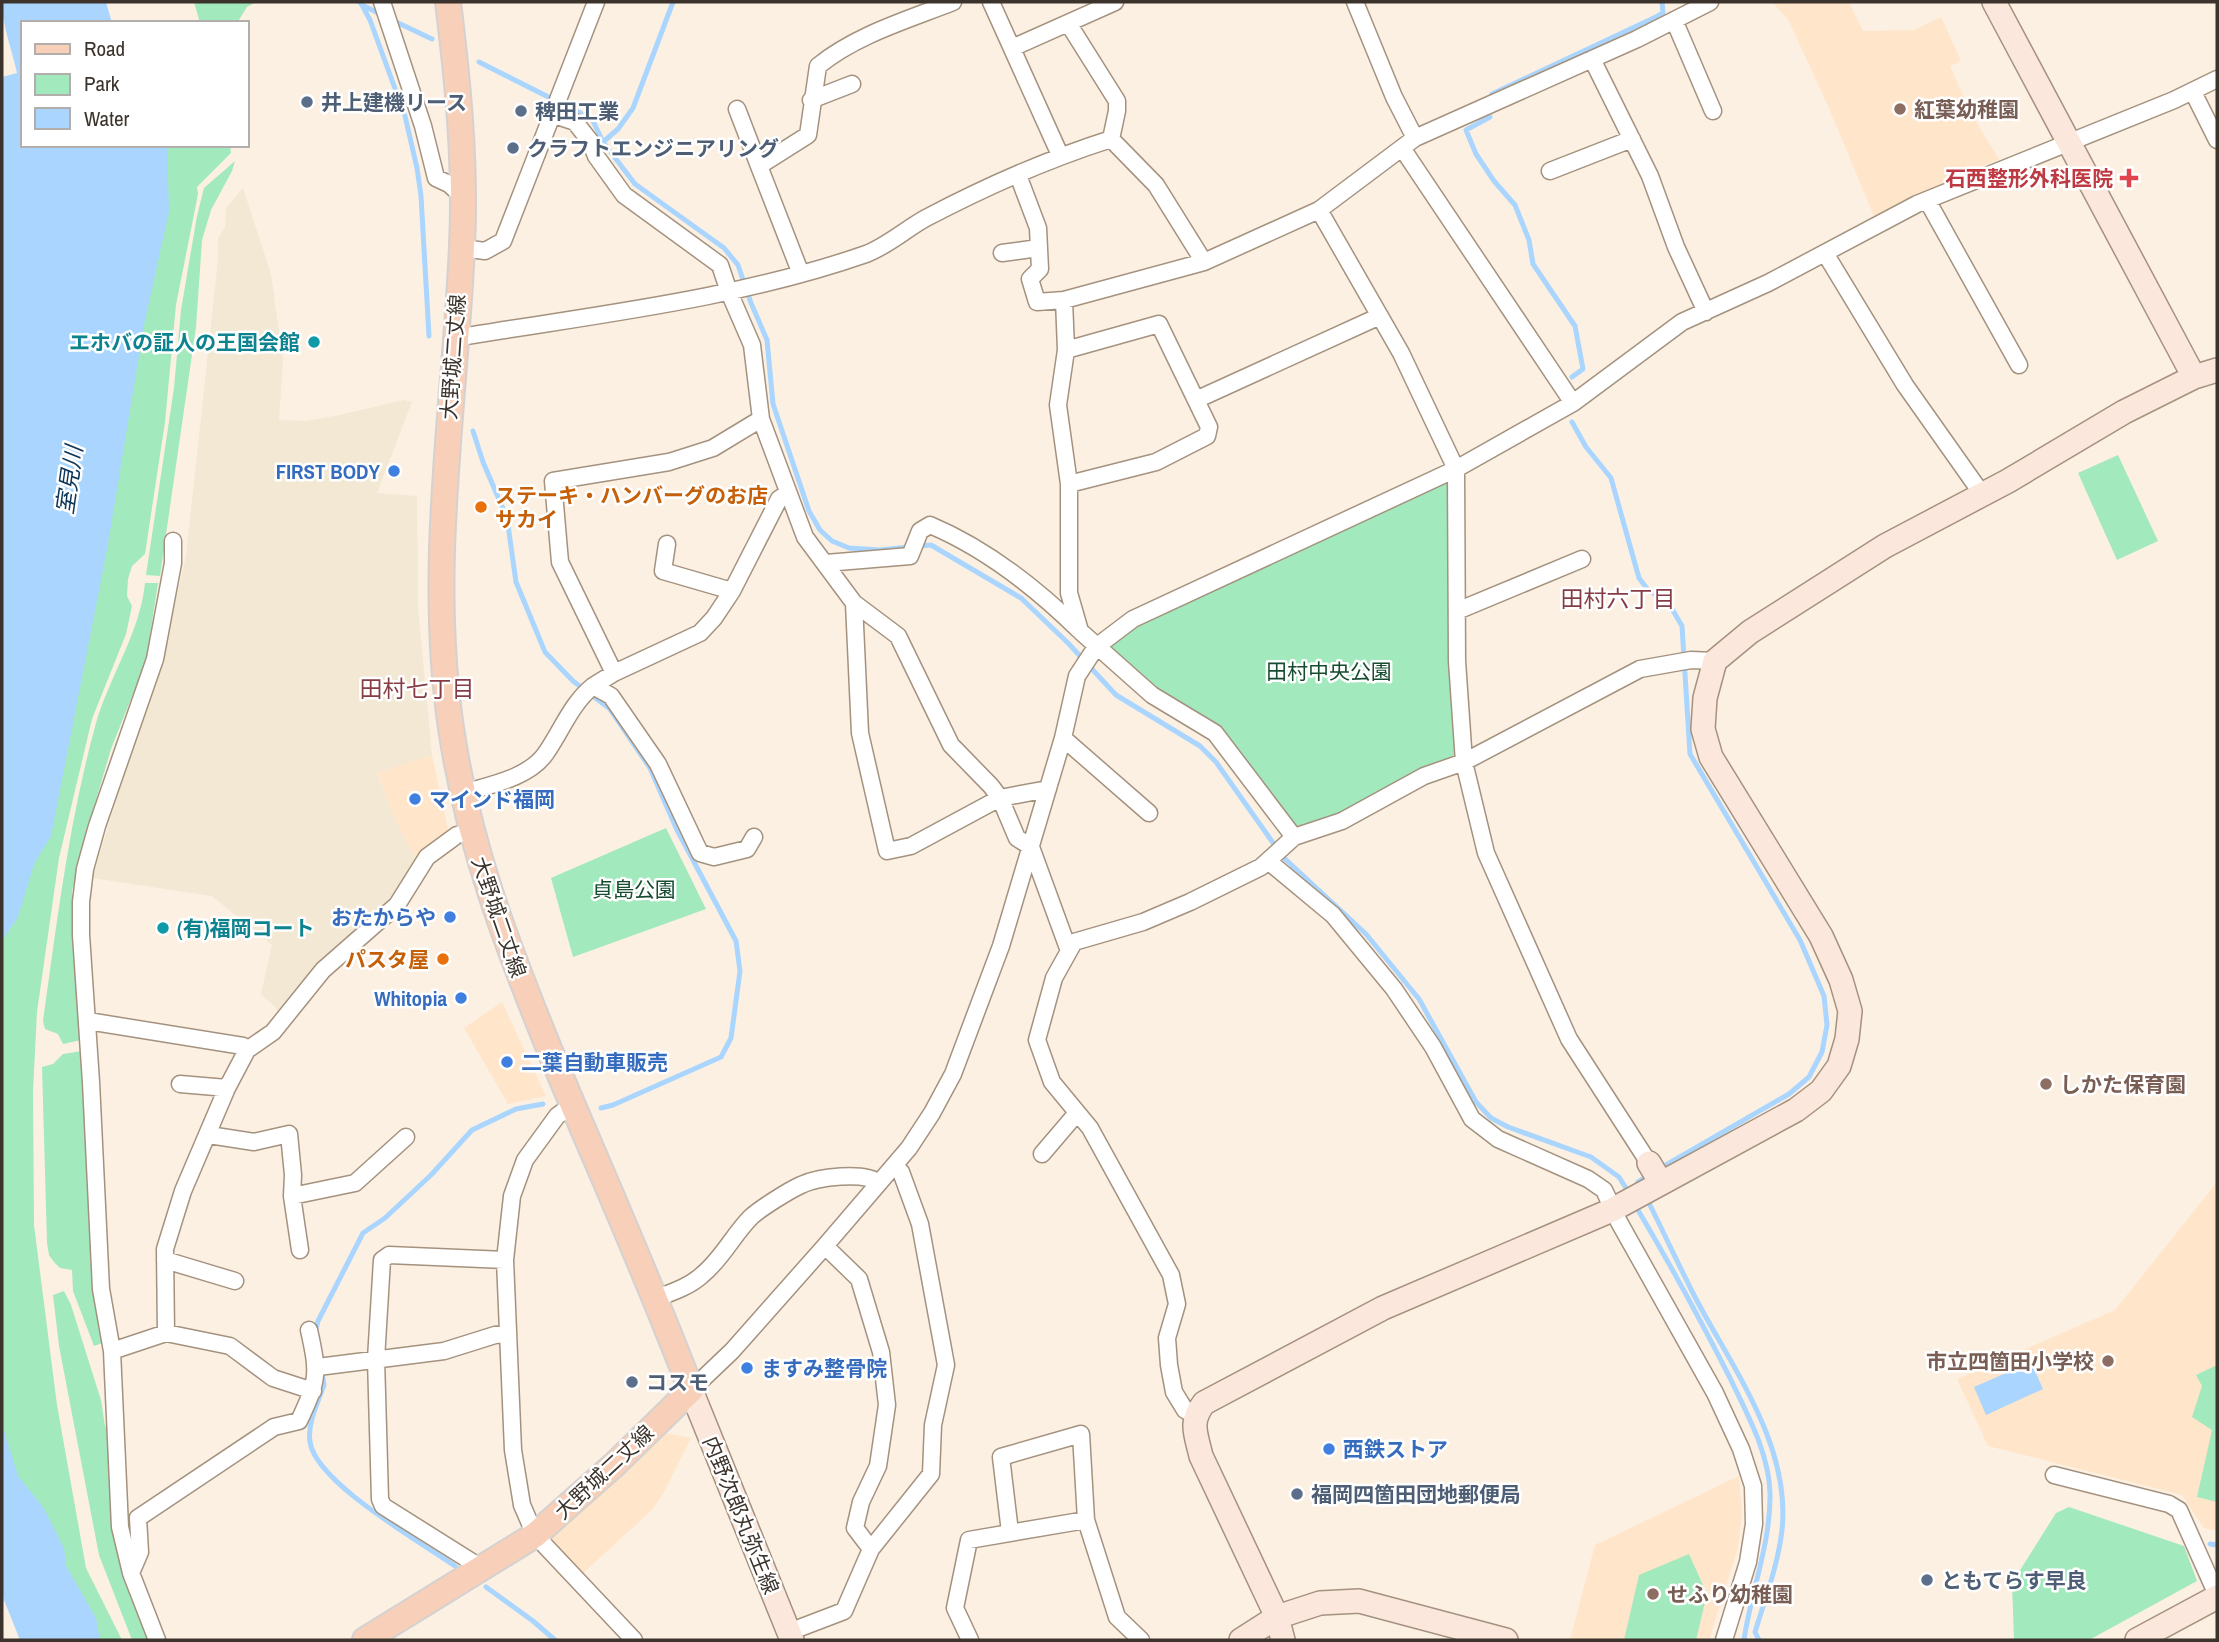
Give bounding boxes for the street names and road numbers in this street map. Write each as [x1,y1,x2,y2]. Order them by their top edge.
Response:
street label: 大野城二丈線 [434,293,472,421]
street label: 大野城二丈線 [465,853,533,981]
street label: 大野城二丈線 [548,1418,660,1526]
street label: 内野次郎丸弥生線 [696,1432,786,1598]

